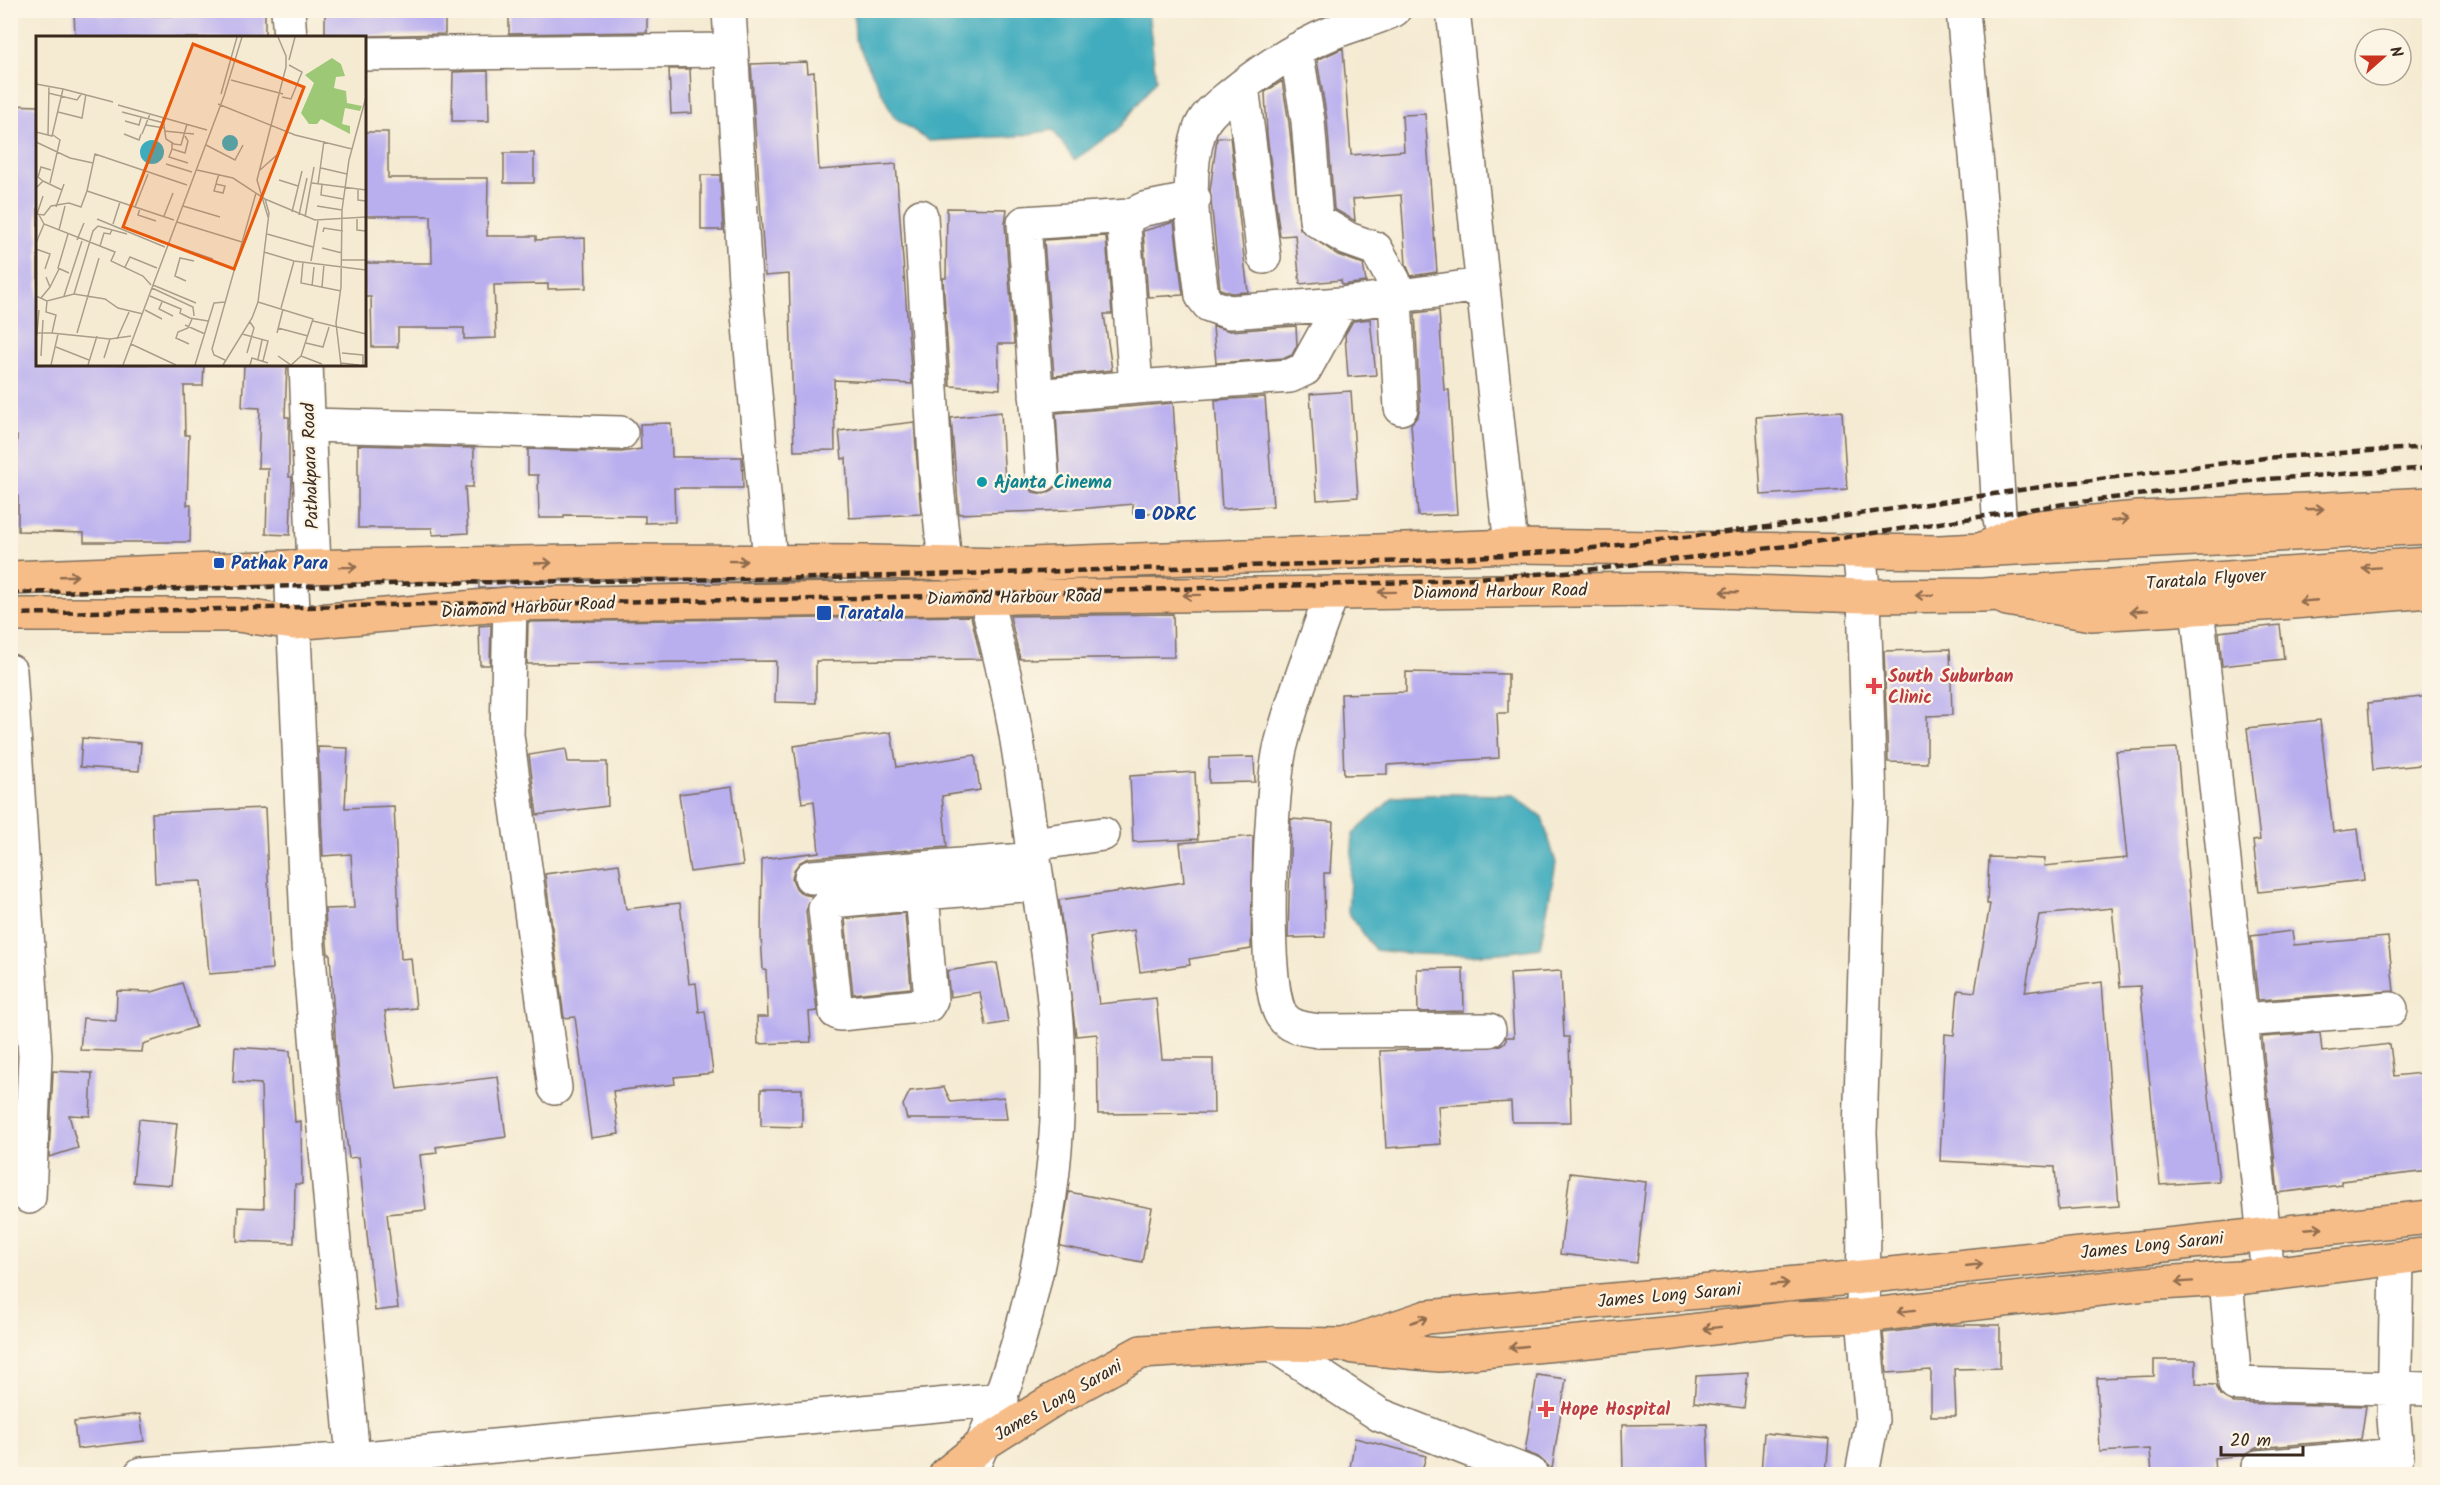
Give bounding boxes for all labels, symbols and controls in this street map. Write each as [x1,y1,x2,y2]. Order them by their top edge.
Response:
north arrow [2353,27,2413,87]
inset map [36,36,366,366]
text: N [2382,43,2409,61]
street label: Pathakpara Road [295,401,328,530]
place label: Ajanta Cinema [994,469,1112,498]
marker: Ajanta Cinema [975,475,989,489]
place label: ODRC [1152,501,1197,530]
one-way arrow [2304,503,2324,514]
marker: ODRC [1133,507,1147,521]
one-way arrow [2110,514,2130,525]
place label: Pathak Para [231,550,328,579]
one-way arrow [727,555,747,567]
marker: Pathak Para [212,556,226,570]
one-way arrow [532,557,552,568]
one-way arrow [337,561,357,572]
street label: Taratala Flyover [2145,562,2268,599]
one-way arrow [2362,563,2382,574]
one-way arrow [58,570,78,581]
street label: Diamond Harbour Road [1412,576,1589,609]
street label: Diamond Harbour Road [926,582,1103,615]
one-way arrow [1378,586,1398,598]
one-way arrow [1720,586,1740,597]
street label: Diamond Harbour Road [440,589,617,628]
one-way arrow [1183,589,1203,600]
one-way arrow [1915,589,1935,601]
one-way arrow [2299,596,2319,607]
place label: Taratala [838,600,904,629]
marker: Taratala [815,604,833,622]
one-way arrow [2129,605,2149,616]
place label: South Suburban Clinic [1888,663,2014,713]
marker: South Suburban Clinic [1865,677,1883,695]
one-way arrow [2304,1222,2324,1233]
street label: James Long Sarani [2079,1224,2226,1268]
one-way arrow [1964,1259,1984,1270]
street label: James Long Sarani [1596,1276,1743,1317]
one-way arrow [2174,1276,2194,1287]
one-way arrow [1770,1278,1790,1289]
one-way arrow [1897,1305,1917,1316]
one-way arrow [1409,1314,1428,1325]
one-way arrow [1703,1323,1723,1334]
one-way arrow [1509,1342,1529,1353]
street label: James Long Sarani [989,1352,1129,1450]
place label: Hope Hospital [1560,1396,1670,1425]
marker: Hope Hospital [1537,1400,1555,1418]
scale bar [2221,1419,2304,1457]
text: 20 m [2230,1427,2271,1456]

